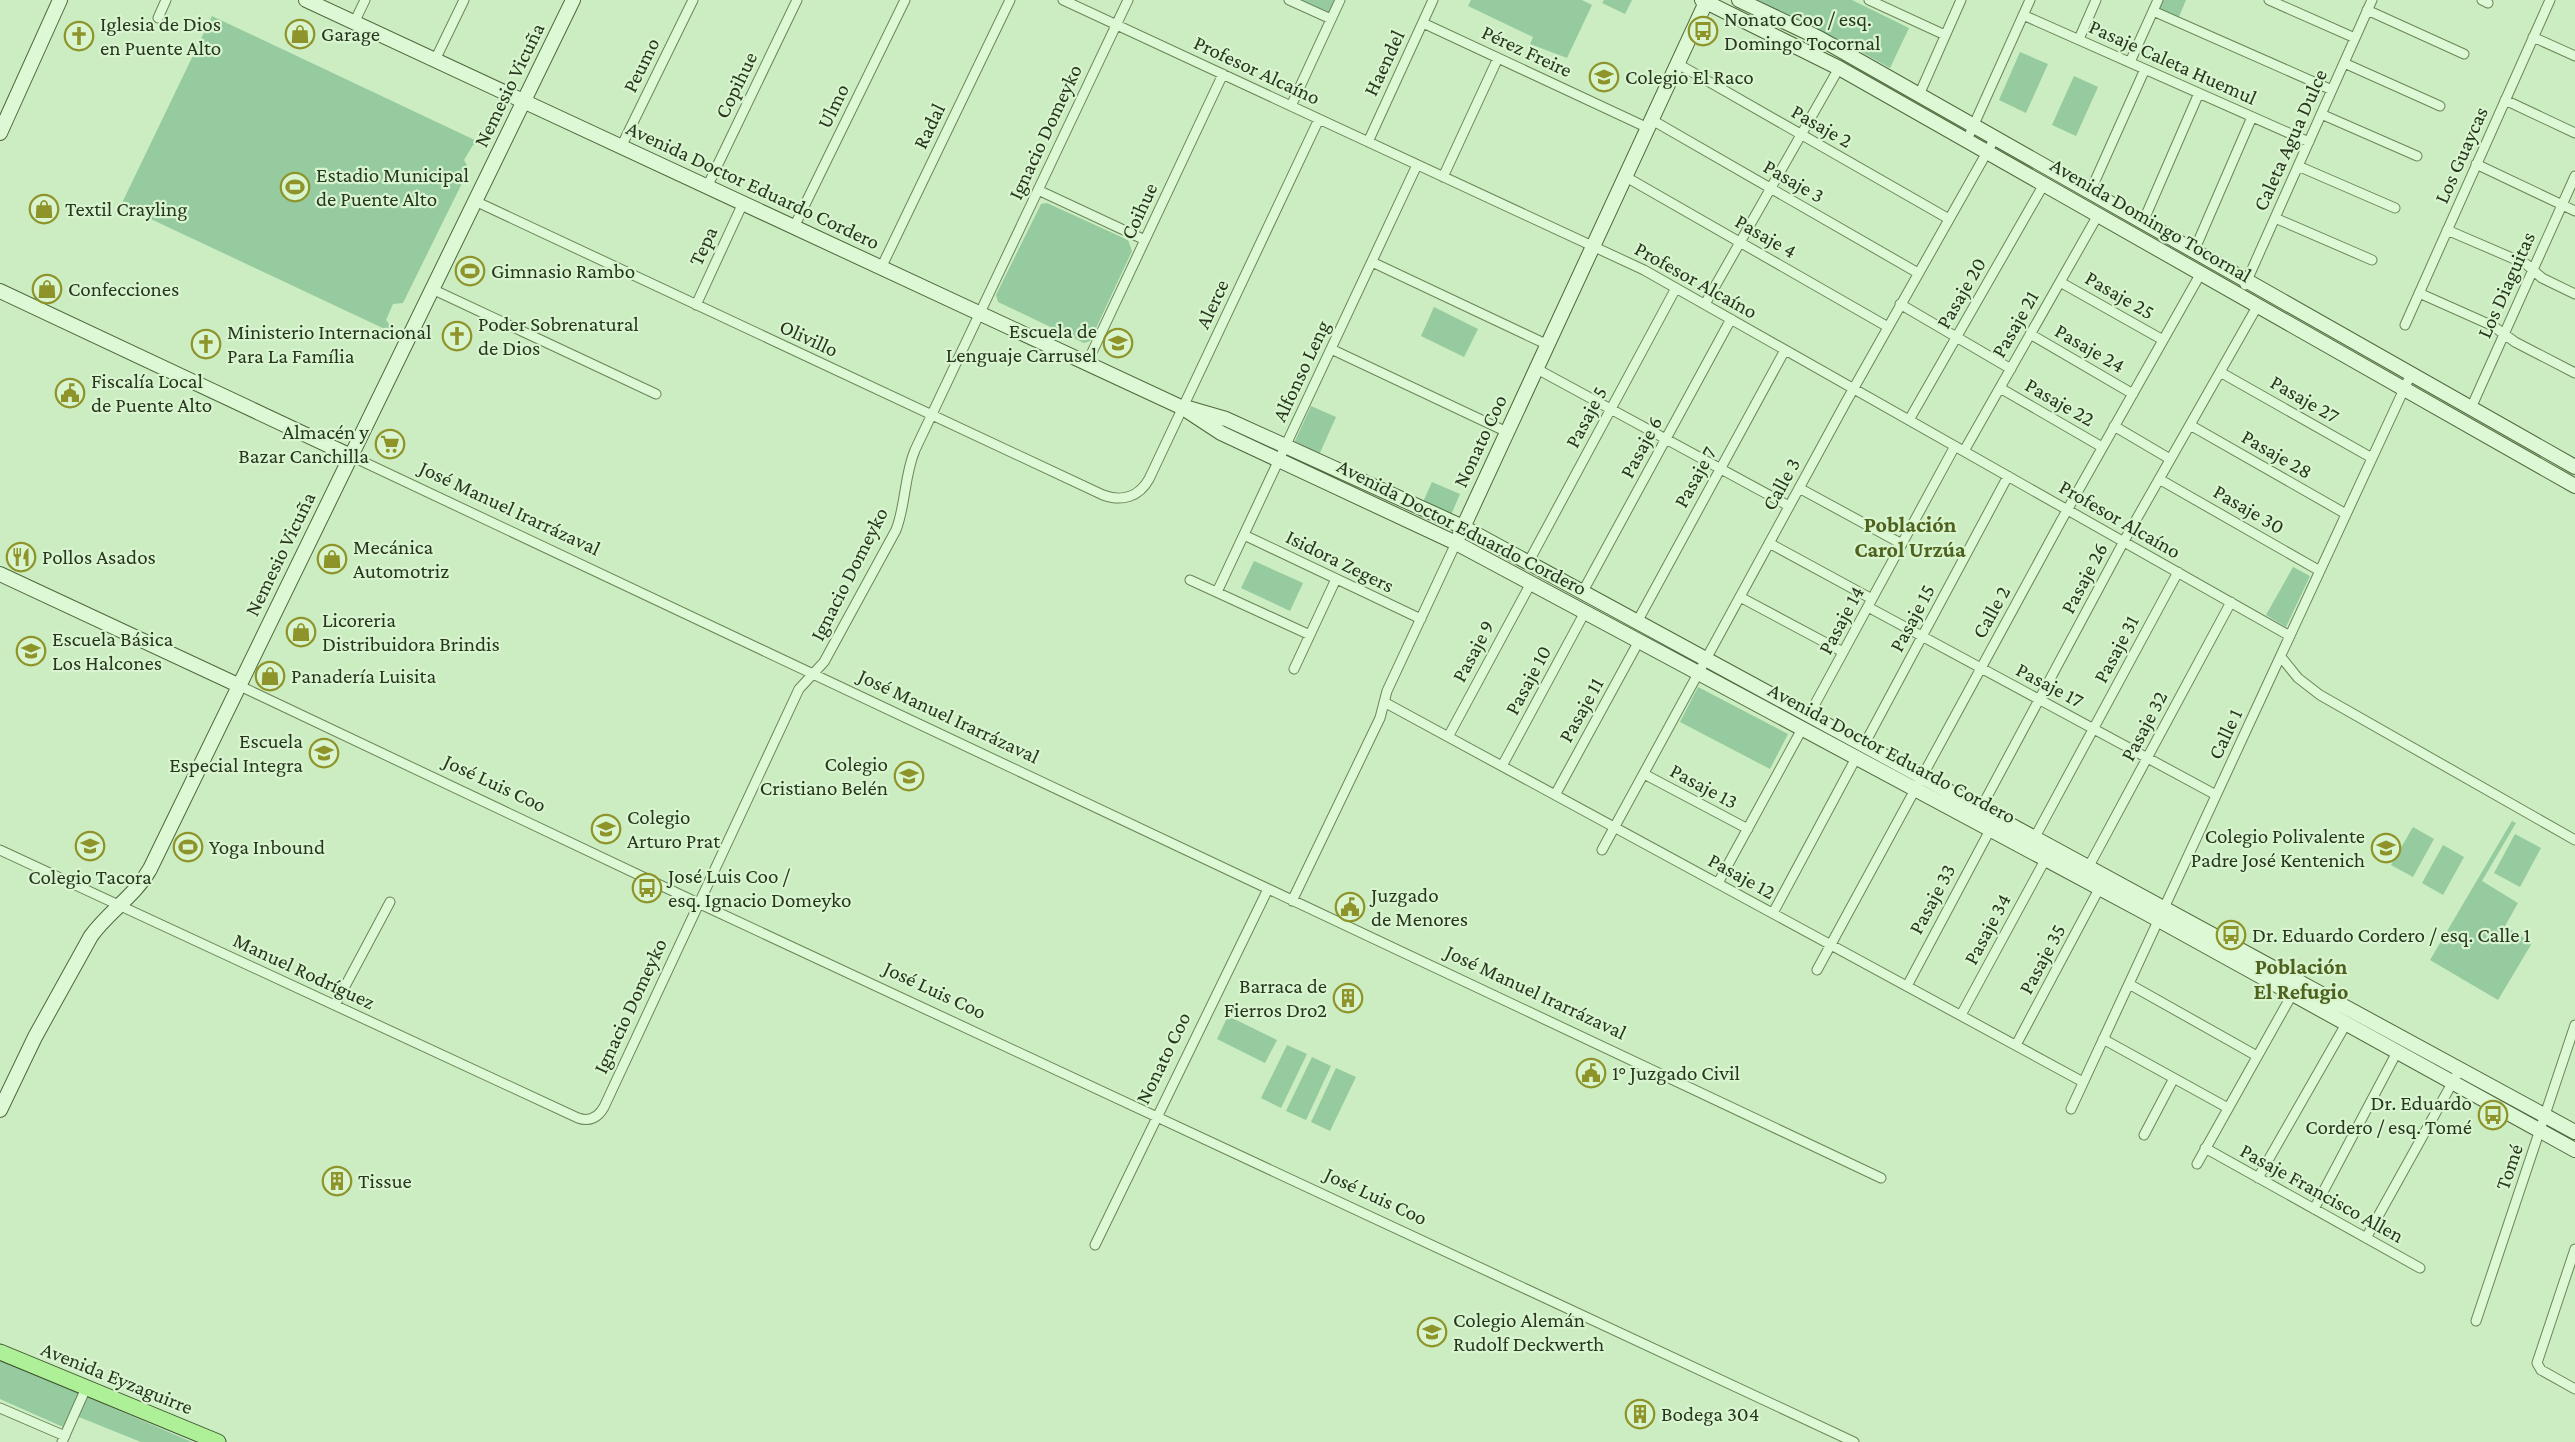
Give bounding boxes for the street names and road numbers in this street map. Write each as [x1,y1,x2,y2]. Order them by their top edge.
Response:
street label: Pasaje Caleta Huemul [2085,14,2261,110]
street label: Nemesio Vicuña [469,19,550,151]
street label: Pérez Freire [1478,20,1576,82]
street label: Haendel [1358,26,1410,100]
street label: Profesor Alcaíno [1190,30,1324,110]
street label: Peumo [618,34,664,96]
street label: Copihue [710,48,762,122]
street label: Ignacio Domeyko [1003,61,1087,203]
street label: Caleta Agua Dulce [2248,65,2332,215]
street label: Ulmo [812,80,854,132]
street label: Radal [908,99,950,153]
street label: Pasaje 2 [1787,99,1857,153]
street label: Los Guaycas [2429,103,2493,207]
street label: Avenida Doctor Eduardo Cordero [623,116,883,254]
street label: Avenida Domingo Tocornal [2046,153,2256,287]
street label: Pasaje 3 [1759,154,1829,208]
street label: Coihue [1115,179,1163,243]
street label: Pasaje 4 [1731,209,1801,263]
street label: Tepa [684,222,723,269]
street label: Los Diaguitas [2472,228,2540,342]
street label: Profesor Alcaíno [1631,236,1761,324]
street label: Pasaje 20 [1931,253,1991,333]
street label: Pasaje 25 [2081,266,2159,324]
street label: Alerce [1190,276,1234,332]
street label: Pasaje 21 [1986,286,2044,362]
street label: Olivillo [776,314,842,362]
street label: Alfonso Leng [1267,317,1335,425]
street label: Pasaje 24 [2051,318,2129,378]
street label: Pasaje 27 [2266,370,2344,428]
street label: Pasaje 22 [2021,373,2099,431]
street label: Pasaje 5 [1560,382,1612,452]
street label: Nonato Coo [1448,391,1512,491]
street label: Pasaje 6 [1615,412,1667,482]
street label: Pasaje 28 [2237,424,2317,484]
street label: Pasaje 7 [1669,442,1722,512]
street label: Avenida Doctor Eduardo Cordero [1333,454,1591,600]
street label: Calle 3 [1757,454,1805,514]
street label: José Manuel Irarrázaval [414,455,604,560]
street label: Profesor Alcaíno [2055,474,2185,564]
street label: Pasaje 30 [2209,479,2289,539]
street label: Nemesio Vicuña [240,488,321,620]
street label: Ignacio Domeyko [805,503,893,645]
street label: Isidora Zegers [1282,525,1398,597]
street label: Pasaje 26 [2055,538,2113,618]
street label: Pasaje 15 [1884,580,1940,656]
street label: Pasaje 14 [1813,582,1869,658]
street label: Calle 2 [1967,582,2015,642]
street label: Pasaje 31 [2088,611,2144,687]
street label: Pasaje 9 [1447,616,1499,686]
street label: Pasaje 10 [1500,641,1556,719]
street label: Pasaje 17 [2012,657,2088,713]
street label: José Manuel Irarrázaval [853,663,1043,768]
street label: Pasaje 11 [1554,673,1609,746]
street label: Avenida Doctor Eduardo Cordero [1764,677,2020,829]
street label: Pasaje 32 [2116,687,2172,765]
street label: Calle 1 [2203,705,2247,763]
street label: José Luis Coo [438,748,550,817]
street label: Pasaje 13 [1666,758,1742,814]
street label: Pasaje 12 [1704,848,1780,904]
street label: Pasaje 33 [1904,860,1960,938]
street label: Pasaje 34 [1958,889,2016,969]
street label: Pasaje 35 [2014,920,2070,998]
street label: Manuel Rodríguez [229,928,379,1014]
street label: Ignacio Domeyko [588,935,672,1077]
street label: José Manuel Irarrázaval [1440,939,1630,1044]
street label: José Luis Coo [878,955,990,1024]
street label: Nonato Coo [1130,1008,1196,1108]
street label: Pasaje Francisco Allen [2236,1138,2408,1248]
street label: Tomé [2490,1141,2528,1193]
street label: José Luis Coo [1319,1161,1431,1230]
street label: Avenida Eyzaguirre [38,1337,196,1419]

